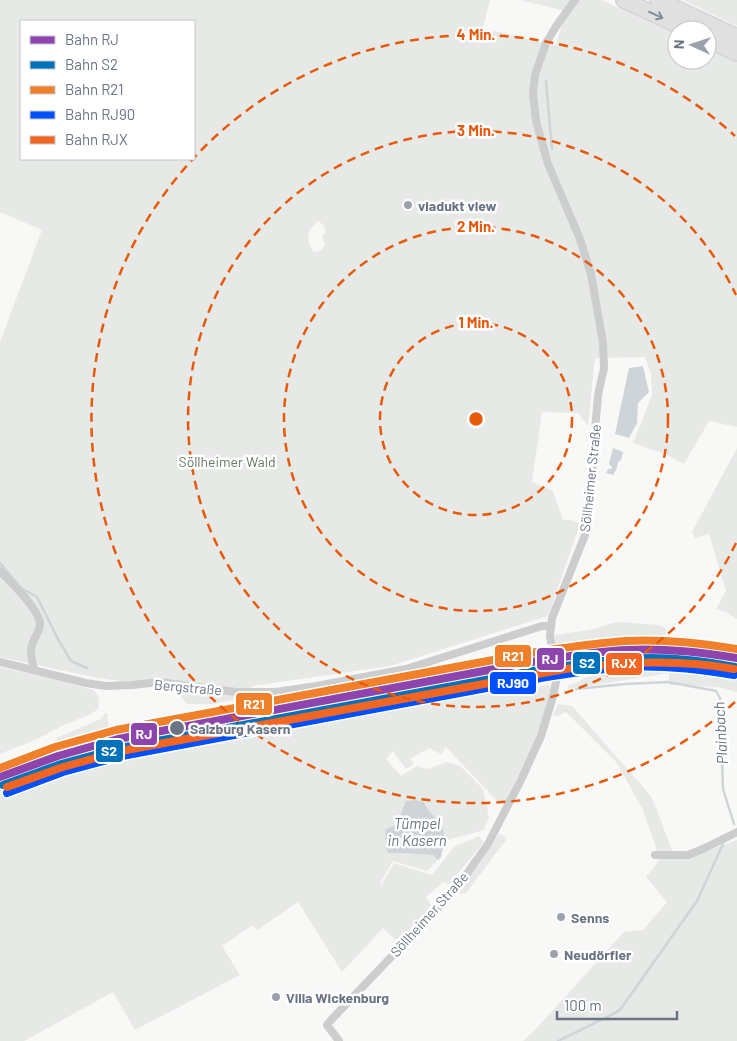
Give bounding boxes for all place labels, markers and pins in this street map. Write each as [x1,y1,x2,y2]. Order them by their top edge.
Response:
place label: viadukt view [418,197,496,214]
marker: viadukt view [402,199,414,211]
centre of rings [467,410,485,428]
marker: Salzburg Kasern [168,719,186,737]
place label: Salzburg Kasern [190,720,291,737]
place label: Senns [571,909,609,926]
marker: Senns [555,911,567,923]
place label: Neudörfler [564,946,632,963]
marker: Neudörfler [548,948,560,960]
place label: Villa Wickenburg [286,989,389,1006]
marker: Villa Wickenburg [270,991,282,1003]

